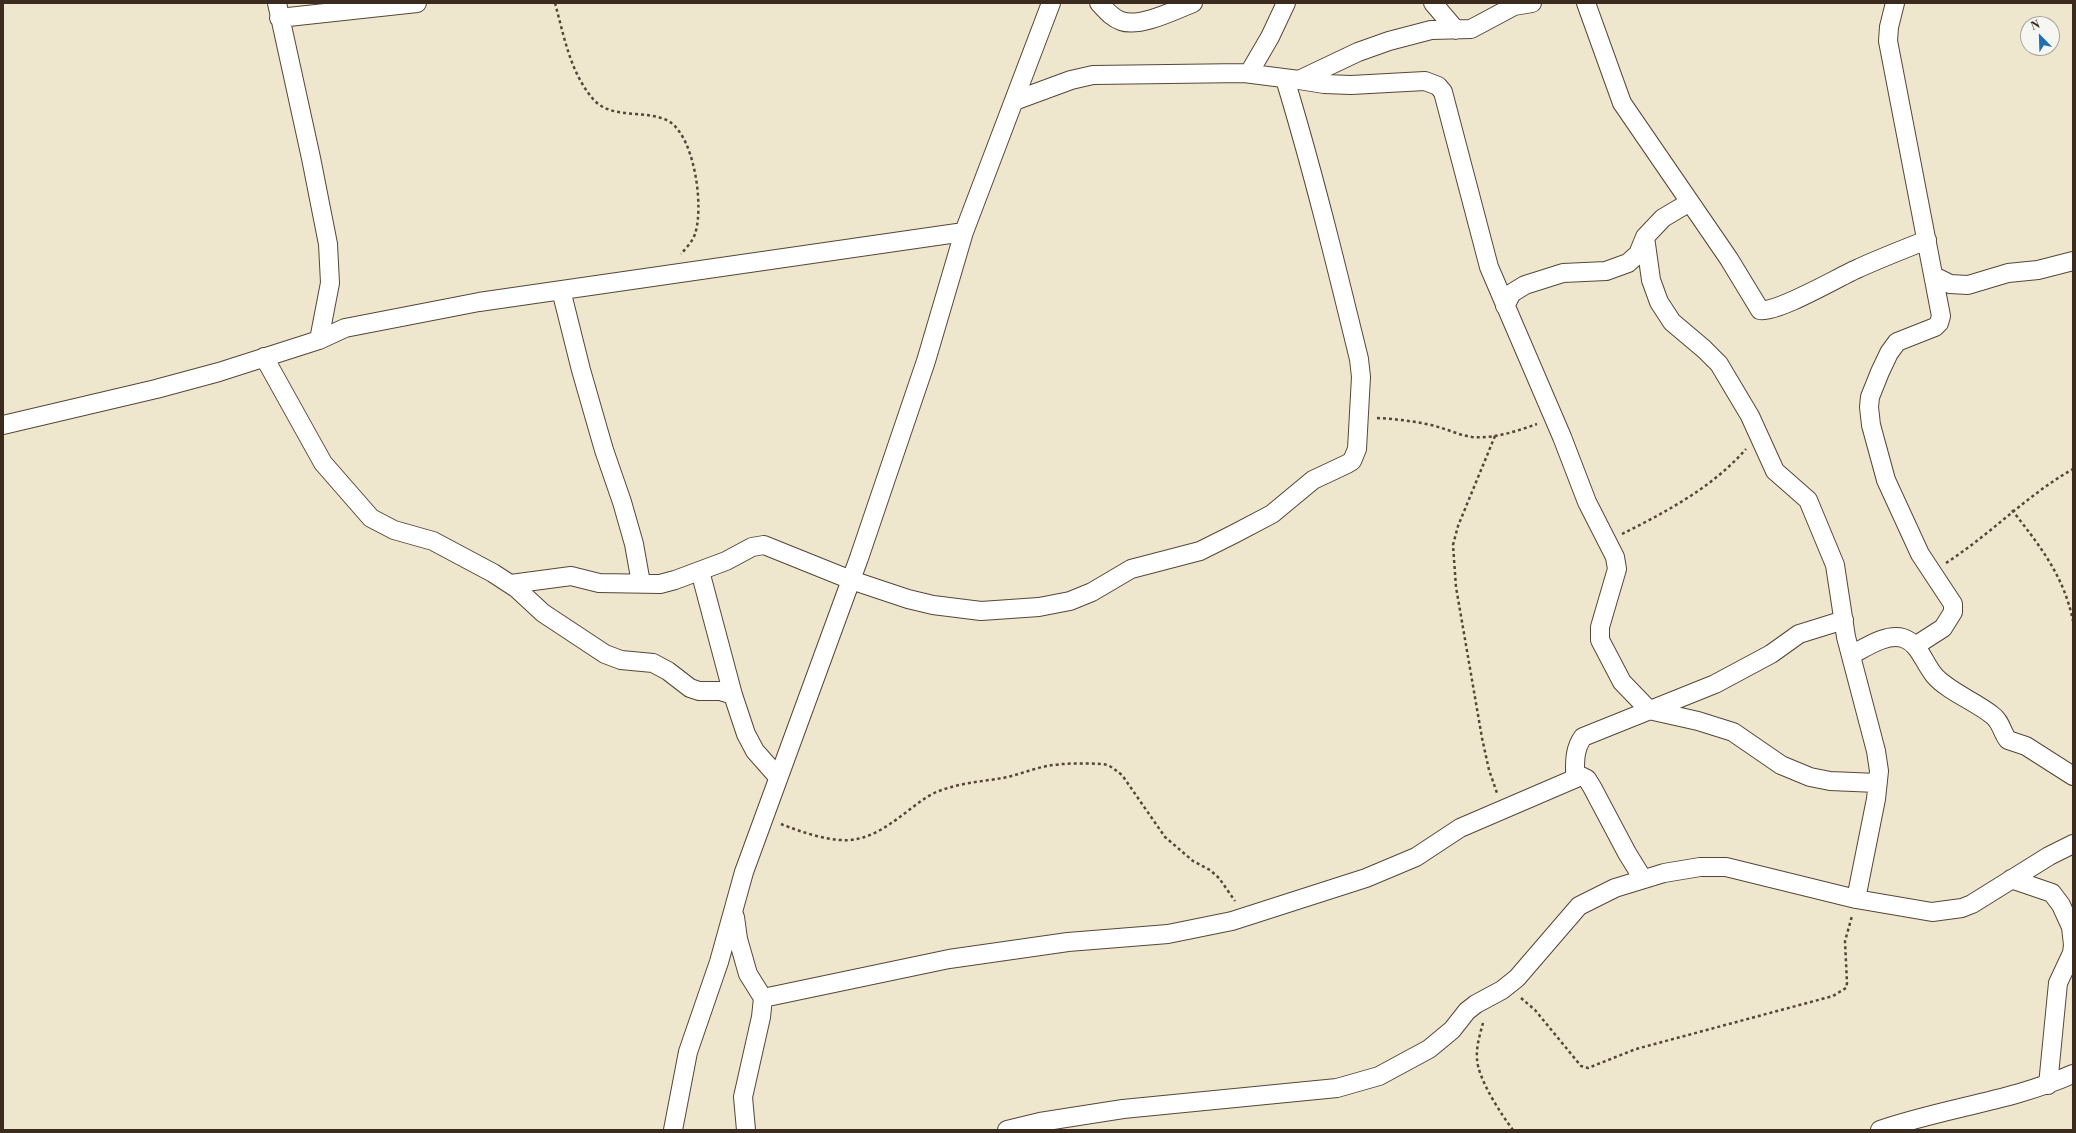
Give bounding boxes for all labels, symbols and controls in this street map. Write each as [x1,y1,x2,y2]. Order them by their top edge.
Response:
north arrow [2020,16,2060,56]
text: N [2029,18,2042,34]

